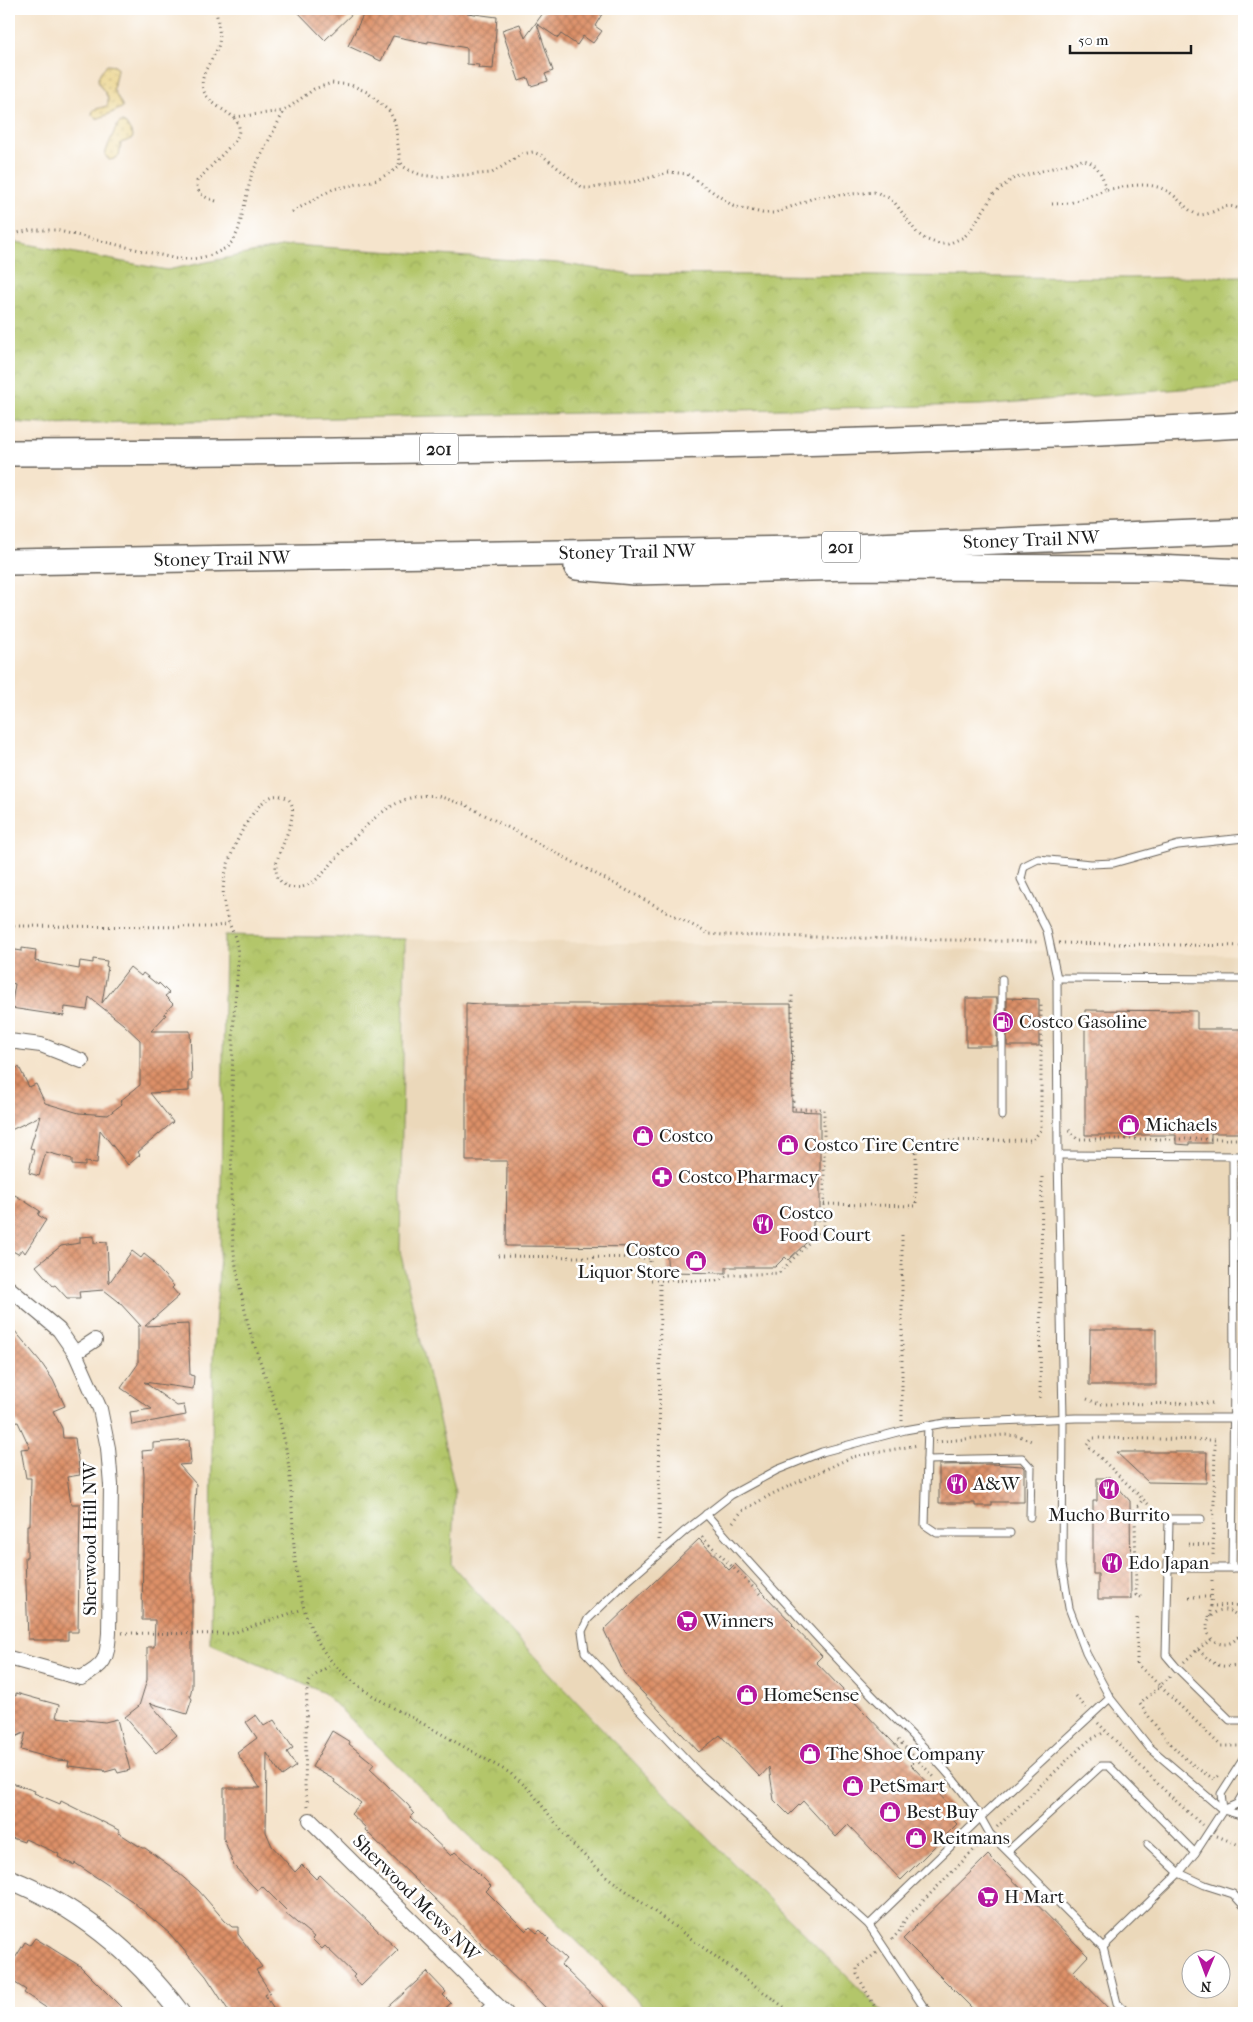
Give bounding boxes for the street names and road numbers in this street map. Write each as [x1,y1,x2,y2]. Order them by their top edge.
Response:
road number: 201 [420,434,458,464]
street label: Stoney Trail NW [962,527,1101,553]
road number: 201 [822,532,860,562]
street label: Stoney Trail NW [558,540,697,564]
street label: Stoney Trail NW [153,547,292,571]
street label: Sherwood Hill NW [79,1461,101,1616]
street label: Sherwood Mews NW [348,1830,485,1967]

